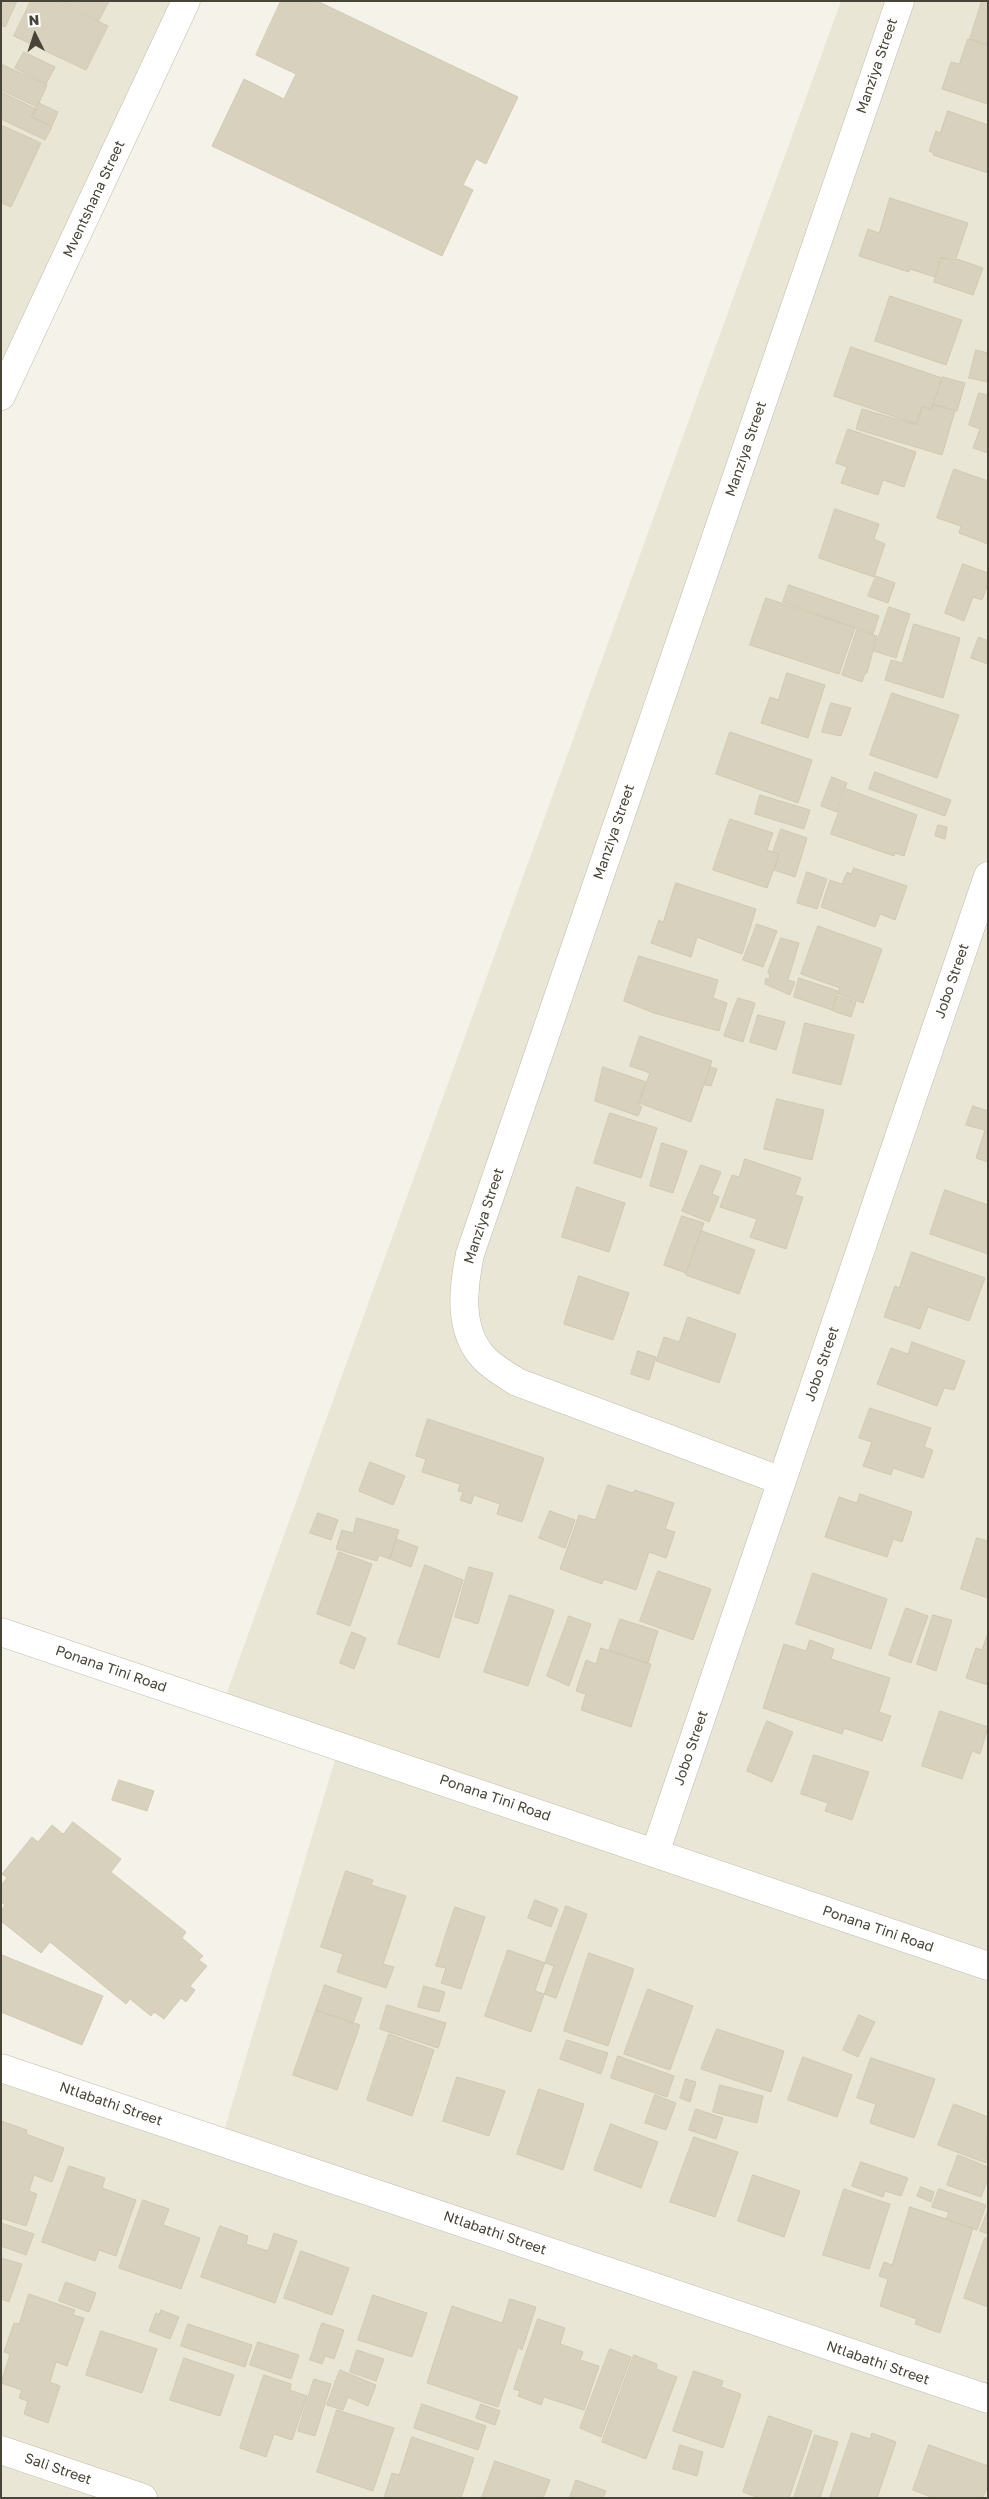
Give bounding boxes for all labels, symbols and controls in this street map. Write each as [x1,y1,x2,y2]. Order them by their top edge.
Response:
north arrow [10,10,60,60]
text: N [28,11,40,28]
street label: Manziya Street [853,16,901,116]
street label: Mventshana Street [60,138,128,260]
street label: Manziya Street [722,399,770,499]
street label: Manziya Street [590,782,638,882]
street label: Jobo Street [931,941,973,1021]
street label: Manziya Street [461,1166,507,1266]
street label: Jobo Street [801,1324,843,1404]
street label: Ponana Tini Road [53,1642,169,1696]
street label: Jobo Street [670,1708,712,1788]
street label: Ponana Tini Road [437,1771,553,1825]
street label: Ponana Tini Road [820,1902,936,1956]
street label: Ntlabathi Street [57,2078,165,2130]
street label: Ntlabathi Street [441,2207,549,2259]
street label: Ntlabathi Street [824,2337,932,2389]
street label: Sali Street [22,2450,94,2488]

